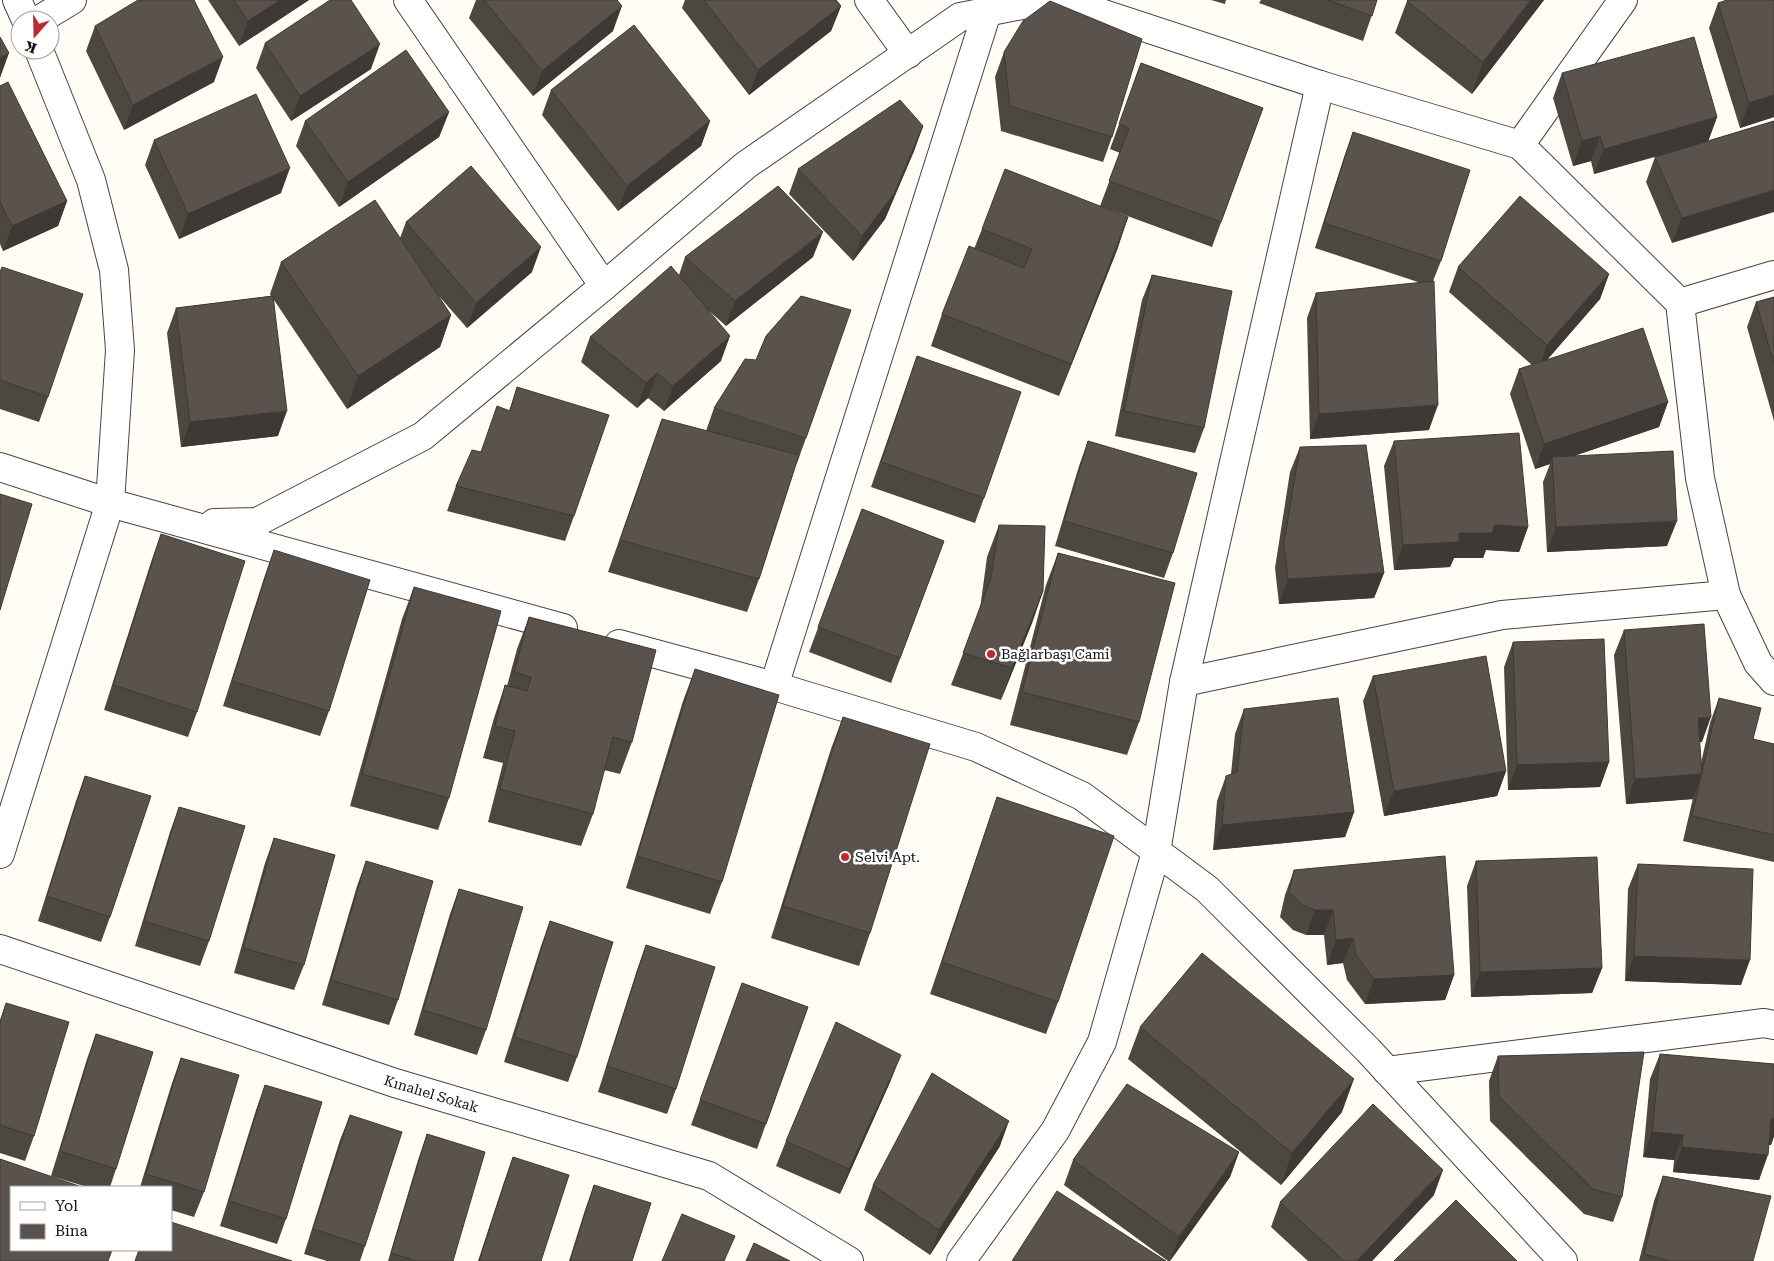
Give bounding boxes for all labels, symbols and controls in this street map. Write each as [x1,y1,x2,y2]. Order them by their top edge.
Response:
north arrow [10,10,60,60]
text: K [23,38,38,57]
place label: Bağlarbaşı Cami [1001,646,1110,662]
marker: Bağlarbaşı Cami [985,648,997,660]
place label: Selvi Apt. [855,849,920,865]
marker: Selvi Apt. [839,851,851,863]
street label: Kınalıel Sokak [382,1072,481,1115]
legend [10,1186,172,1251]
text: Yol [55,1197,78,1215]
text: Bina [55,1222,88,1240]

